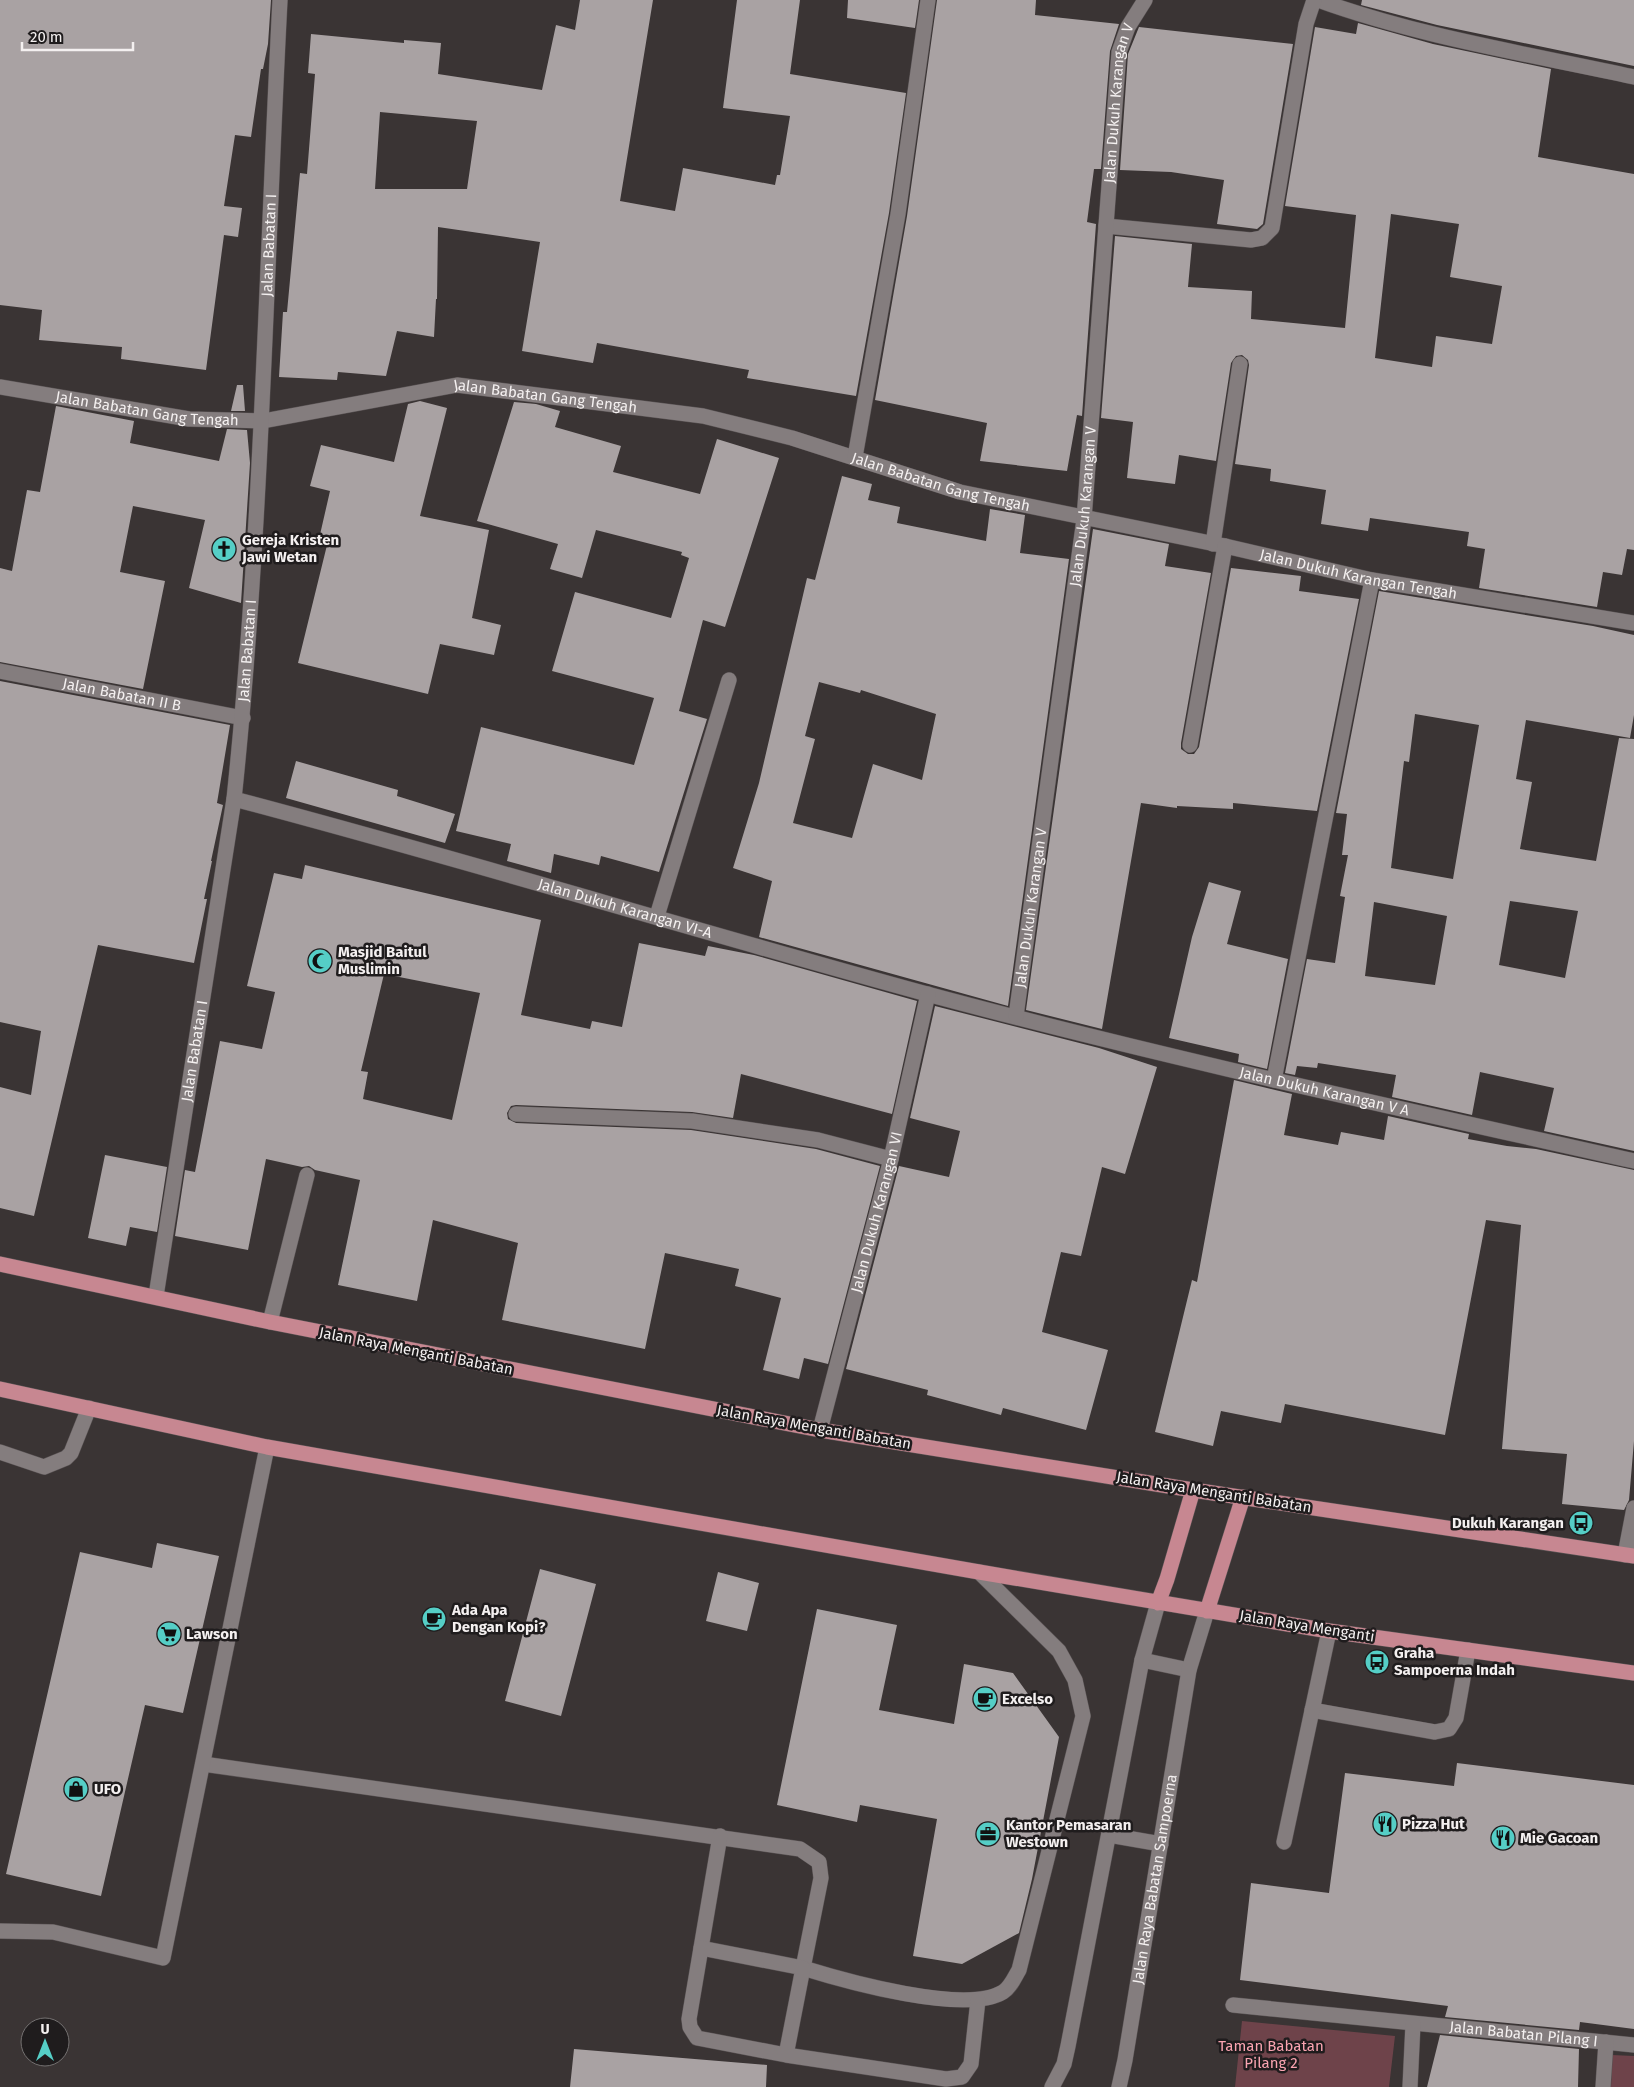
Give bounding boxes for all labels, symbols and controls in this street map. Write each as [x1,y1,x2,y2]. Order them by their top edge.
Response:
scale bar [22,20,134,52]
street label: Jalan Dukuh Karangan V [1100,20,1138,184]
text: 20 m [30,28,63,46]
street label: Jalan Babatan I [258,194,280,297]
street label: Jalan Babatan Gang Tengah [452,376,638,417]
street label: Jalan Babatan Gang Tengah [54,388,239,429]
street label: Jalan Dukuh Karangan V [1066,425,1100,588]
street label: Jalan Babatan Gang Tengah [849,449,1032,515]
place label: Gereja Kristen Jawi Wetan [241,531,339,566]
church icon: Gereja Kristen Jawi Wetan [211,536,237,562]
street label: Jalan Dukuh Karangan Tengah [1258,545,1459,603]
street label: Jalan Babatan I [234,599,260,703]
street label: Jalan Babatan II B [61,674,183,715]
street label: Jalan Dukuh Karangan V [1011,826,1051,989]
street label: Jalan Dukuh Karangan VI-A [536,875,714,942]
place label: Masjid Baitul Muslimin [338,943,427,978]
mosque icon: Masjid Baitul Muslimin [307,948,333,974]
street label: Jalan Babatan I [178,999,211,1103]
street label: Jalan Dukuh Karangan V A [1237,1063,1411,1120]
street label: Jalan Dukuh Karangan VI [847,1130,906,1295]
street label: Jalan Raya Menganti Babatan [318,1323,514,1379]
street label: Jalan Raya Menganti Babatan [715,1401,913,1453]
street label: Jalan Raya Menganti Babatan [1115,1468,1313,1516]
bus stop icon: Dukuh Karangan [1568,1510,1594,1536]
place label: Dukuh Karangan [1452,1514,1564,1532]
place label: Ada Apa Dengan Kopi? [451,1601,545,1636]
cafe icon: Ada Apa Dengan Kopi? [421,1606,447,1632]
street label: Jalan Raya Menganti [1238,1606,1376,1646]
supermarket icon: Lawson [156,1621,182,1647]
place label: Lawson [186,1625,238,1643]
place label: Graha Sampoerna Indah [1394,1644,1515,1679]
bus stop icon: Graha Sampoerna Indah [1364,1649,1390,1675]
cafe icon: Excelso [972,1686,998,1712]
place label: Excelso [1002,1690,1053,1708]
street label: Jalan Raya Babatan Sampoerna [1129,1773,1181,1985]
shop icon: UFO [63,1776,89,1802]
place label: UFO [94,1780,121,1798]
restaurant icon: Pizza Hut [1372,1811,1398,1837]
place label: Pizza Hut [1402,1815,1465,1833]
place label: Kantor Pemasaran Westown [1006,1816,1131,1851]
office icon: Kantor Pemasaran Westown [975,1821,1001,1847]
restaurant icon: Mie Gacoan [1490,1825,1516,1851]
place label: Mie Gacoan [1520,1829,1598,1847]
north arrow [20,2017,70,2067]
street label: Jalan Babatan Pilang I [1449,2018,1599,2050]
text: U [40,2021,50,2038]
park label: Taman Babatan Pilang 2 [1218,2037,1324,2072]

